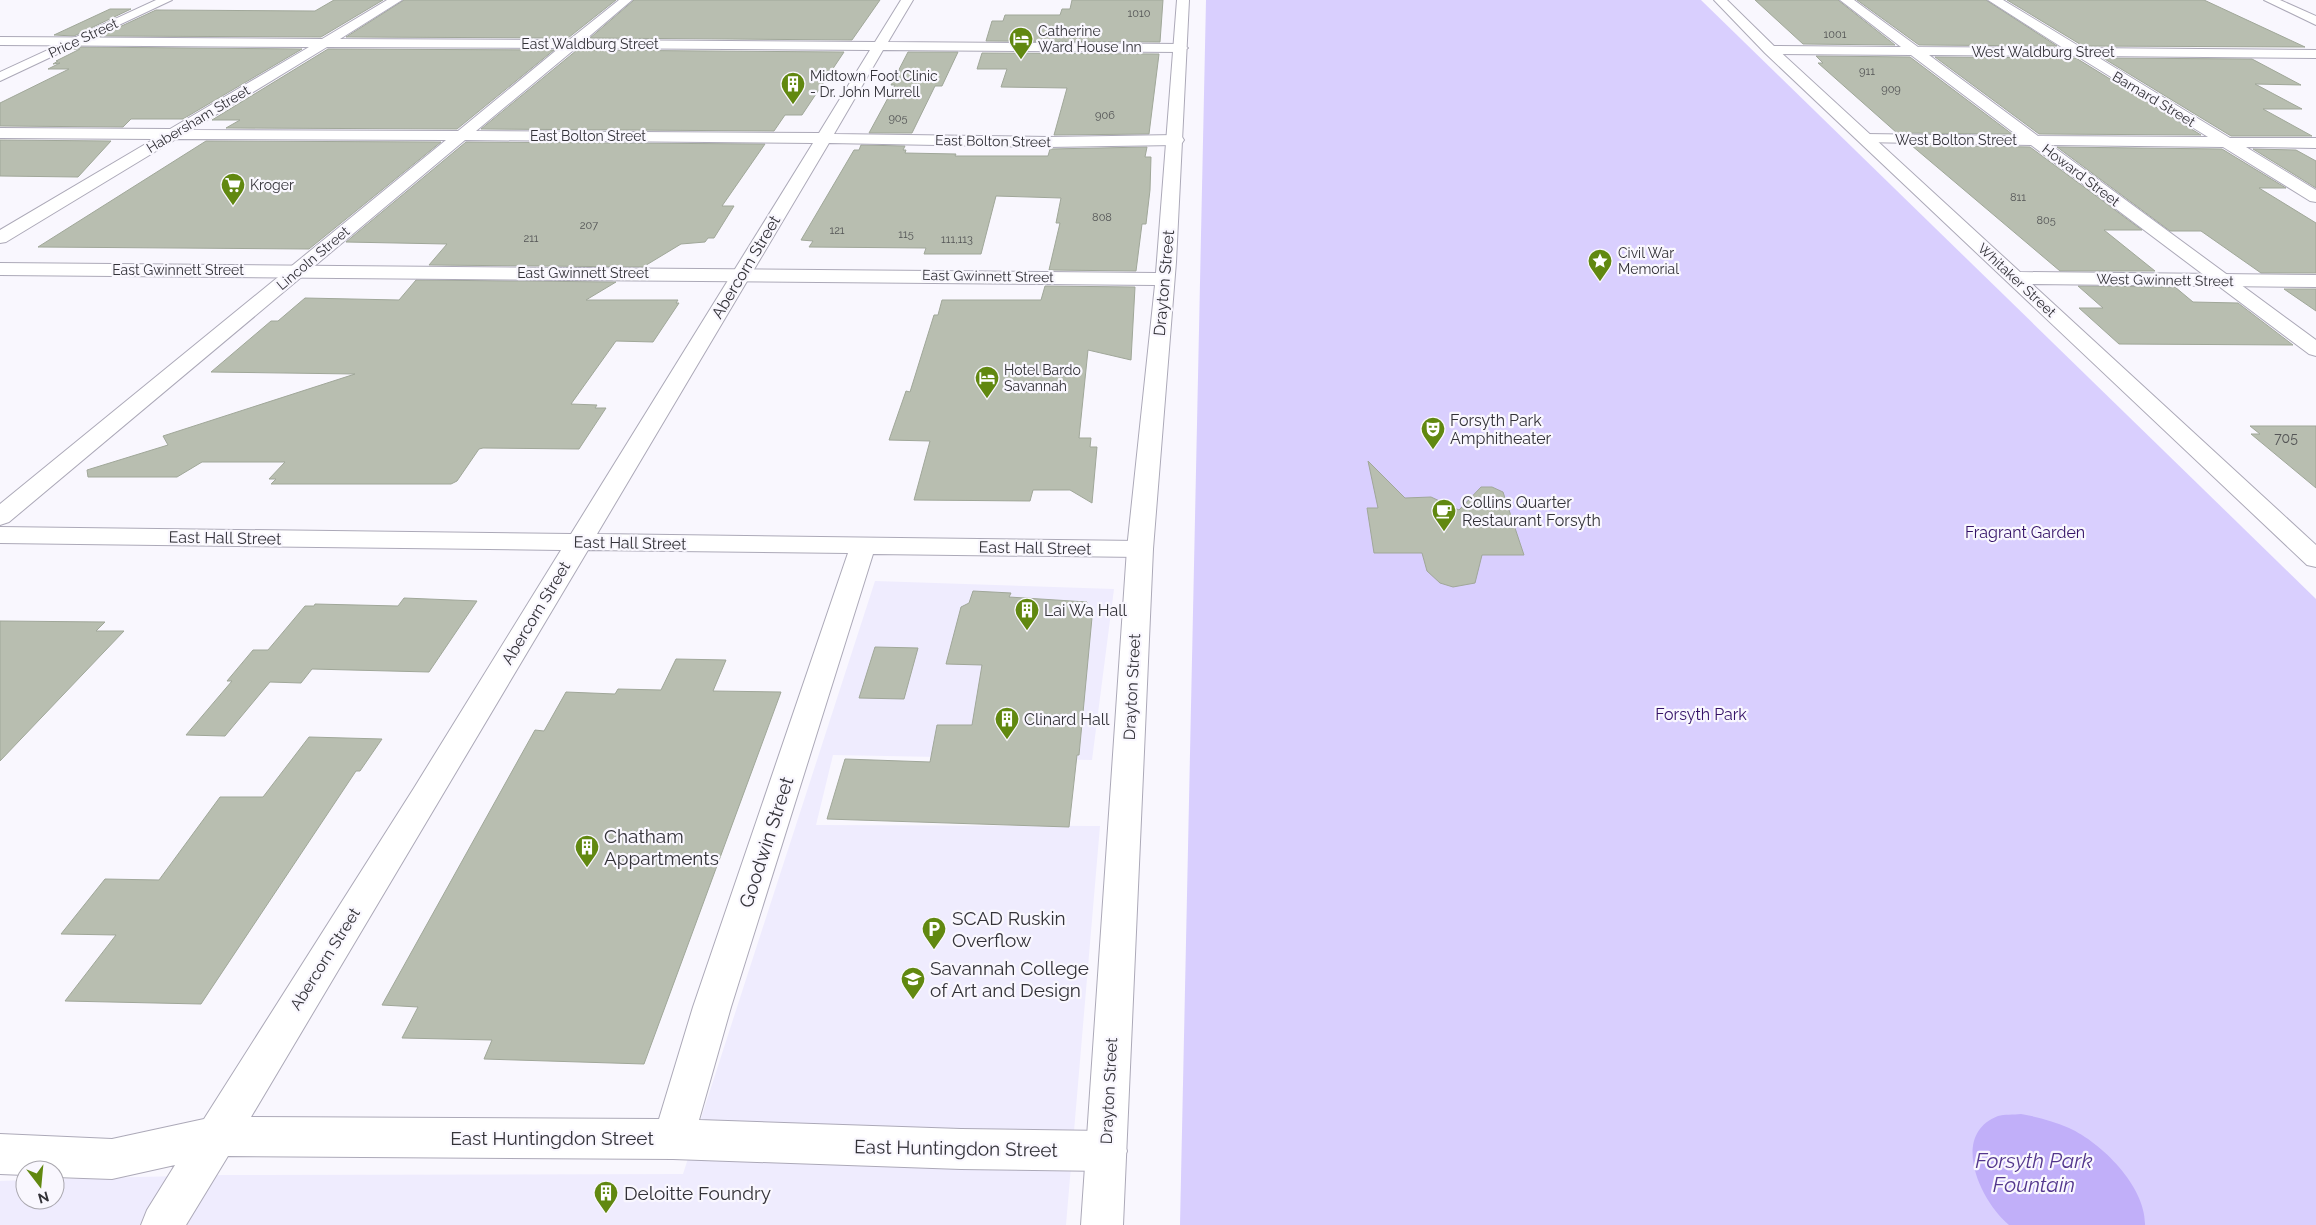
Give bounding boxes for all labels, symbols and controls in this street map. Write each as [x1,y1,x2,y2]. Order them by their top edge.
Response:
house number: 1010 [1128,7,1151,20]
street label: Price Street [46,15,121,61]
place label: Catherine Ward House Inn [1038,23,1142,55]
hotel icon: Catherine Ward House Inn [1008,26,1034,60]
house number: 1001 [1824,28,1847,41]
street label: East Waldburg Street [521,36,659,52]
street label: West Waldburg Street [1971,44,2115,60]
house number: 911 [1859,65,1875,78]
place label: Midtown Foot Clinic - Dr. John Murrell [810,68,938,100]
street label: Barnard Street [2110,68,2198,130]
building icon: Midtown Foot Clinic - Dr. John Murrell [780,71,806,105]
street label: Habersham Street [144,82,253,156]
house number: 909 [1881,83,1901,96]
house number: 906 [1095,109,1115,122]
house number: 905 [888,112,908,125]
street label: East Bolton Street [530,128,646,144]
street label: East Bolton Street [935,132,1051,150]
street label: West Bolton Street [1895,132,2017,148]
street label: Howard Street [2039,141,2123,210]
supermarket icon: Kroger [220,172,246,206]
place label: Kroger [250,177,294,193]
house number: 811 [2010,191,2026,204]
street label: Abercorn Street [708,211,785,322]
house number: 808 [1092,211,1112,224]
house number: 805 [2036,214,2056,227]
house number: 207 [580,219,598,232]
street label: Lincoln Street [274,223,353,293]
house number: 121 [829,224,845,237]
house number: 115 [898,228,914,241]
street label: Drayton Street [1150,228,1178,337]
house number: 211 [523,232,539,245]
house number: 111,113 [941,233,973,246]
street label: Whitaker Street [1975,240,2059,320]
place label: Civil War Memorial [1618,245,1679,277]
place icon: Civil War Memorial [1587,248,1613,282]
street label: East Gwinnett Street [112,262,244,278]
street label: East Gwinnett Street [517,265,649,281]
street label: East Gwinnett Street [922,267,1054,285]
street label: West Gwinnett Street [2096,271,2234,289]
place label: Hotel Bardo Savannah [1004,362,1081,394]
hotel icon: Hotel Bardo Savannah [974,365,1000,399]
place label: Forsyth Park Amphitheater [1450,411,1552,448]
theatre icon: Forsyth Park Amphitheater [1420,416,1446,450]
house number: 705 [2274,430,2298,446]
place label: Collins Quarter Restaurant Forsyth [1462,493,1601,530]
cafe icon: Collins Quarter Restaurant Forsyth [1431,498,1457,532]
park label: Fragrant Garden [1965,523,2085,542]
street label: East Hall Street [168,528,282,548]
street label: East Hall Street [573,533,687,553]
street label: East Hall Street [978,538,1092,558]
street label: Abercorn Street [498,557,575,668]
building icon: Lai Wa Hall [1014,597,1040,631]
place label: Lai Wa Hall [1044,601,1128,620]
street label: Drayton Street [1120,633,1144,741]
park label: Forsyth Park [1655,705,1747,724]
building icon: Clinard Hall [994,706,1020,740]
place label: Clinard Hall [1024,710,1110,729]
street label: Goodwin Street [734,773,798,910]
place label: Chatham Appartments [604,825,719,869]
building icon: Chatham Appartments [574,834,600,868]
street label: Abercorn Street [286,904,364,1014]
place label: SCAD Ruskin Overflow [952,907,1066,951]
parking icon: SCAD Ruskin Overflow [921,916,947,950]
place label: Savannah College of Art and Design [930,957,1089,1001]
school or university icon: Savannah College of Art and Design [900,966,926,1000]
street label: Drayton Street [1097,1037,1121,1145]
street label: East Huntingdon Street [450,1127,654,1149]
street label: East Huntingdon Street [854,1135,1059,1161]
water label: Forsyth Park Fountain [1975,1148,2093,1197]
north arrow [15,1160,65,1210]
building icon: Deloitte Foundry [593,1180,619,1214]
place label: Deloitte Foundry [624,1182,771,1204]
text: N [36,1188,51,1207]

